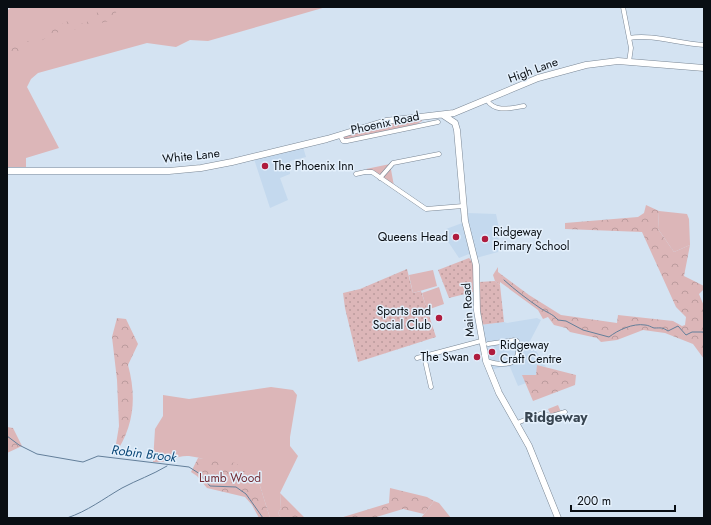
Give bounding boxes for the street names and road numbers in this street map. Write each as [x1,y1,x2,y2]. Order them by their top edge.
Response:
street label: High Lane [505,53,561,87]
street label: Phoenix Road [349,107,421,139]
street label: White Lane [161,144,221,168]
street label: Main Road [457,282,479,338]

